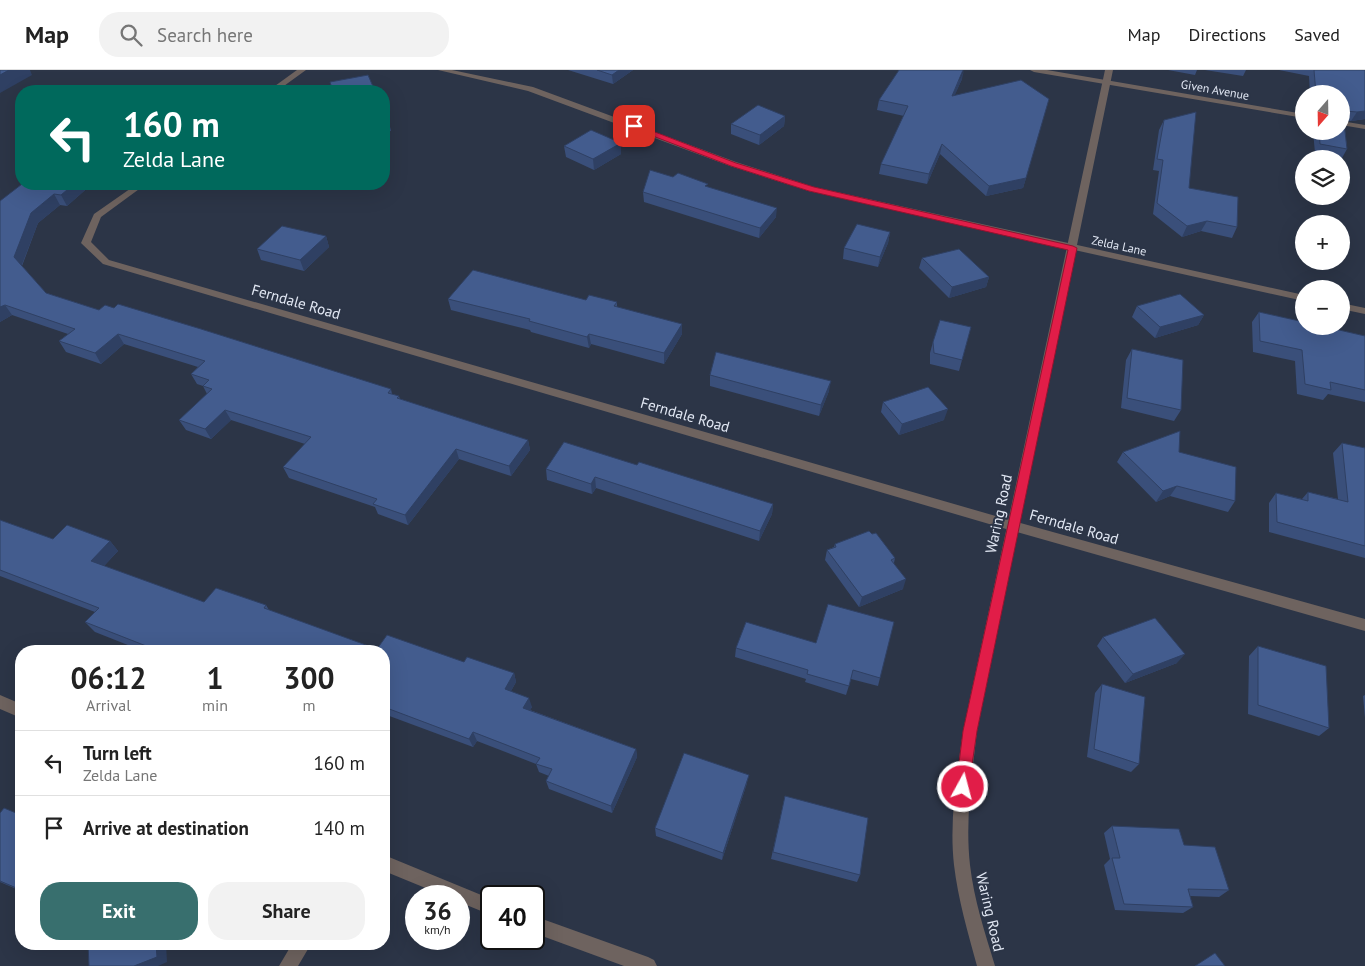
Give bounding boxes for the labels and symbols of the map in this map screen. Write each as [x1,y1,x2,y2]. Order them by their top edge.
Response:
street label: Given Avenue [1180,76,1250,103]
north arrow [1295,85,1350,140]
pin [613,105,655,147]
street label: Zelda Lane [1090,232,1148,259]
street label: Ferndale Road [249,280,343,323]
street label: Ferndale Road [638,393,732,436]
street label: Waring Road [981,473,1016,555]
street label: Ferndale Road [1027,505,1121,548]
position arrow [936,760,988,812]
street label: Waring Road [972,871,1009,953]
speed limit sign: 40 [480,885,545,950]

